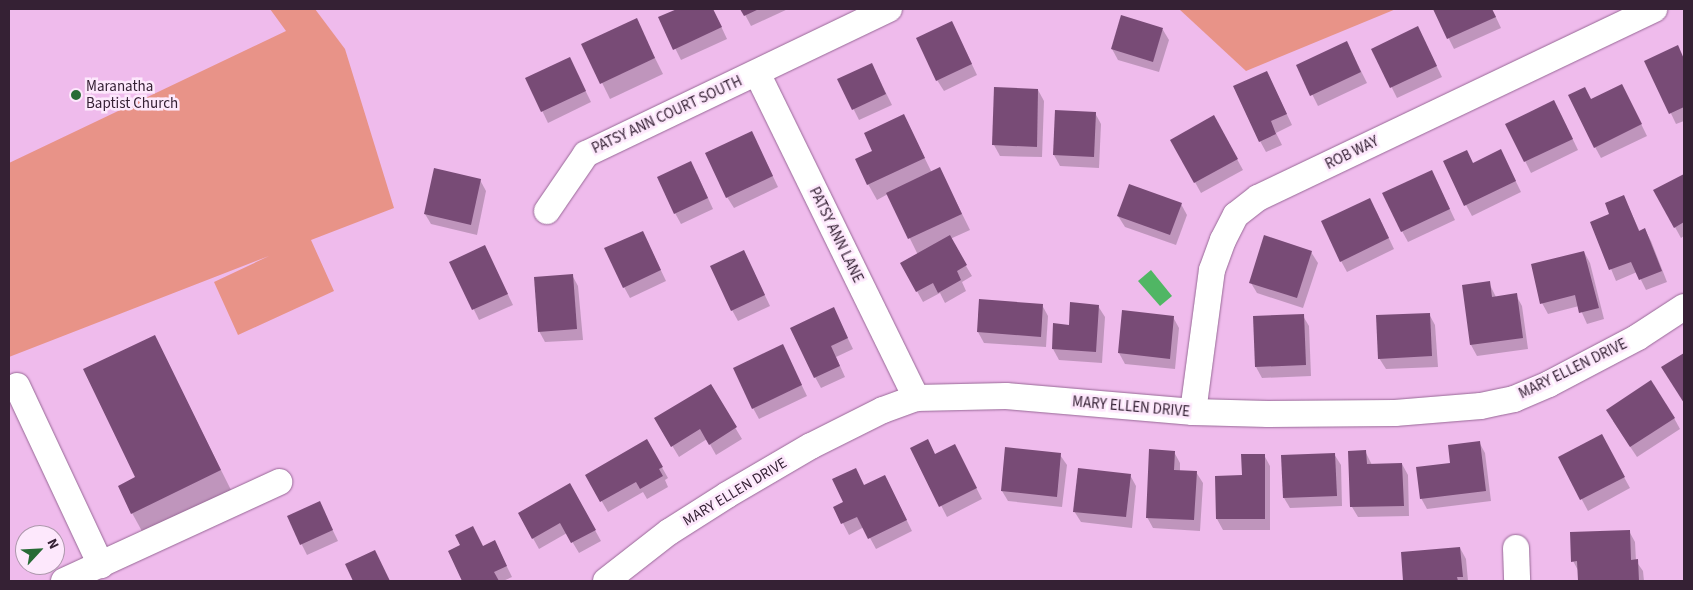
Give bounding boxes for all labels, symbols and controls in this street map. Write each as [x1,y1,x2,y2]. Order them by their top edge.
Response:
street label: PATSY ANN COURT SOUTH [589,72,745,158]
place label: Maranatha Baptist Church [86,77,178,112]
marker: Maranatha Baptist Church [70,89,82,101]
street label: ROB WAY [1322,132,1382,174]
street label: PATSY ANN LANE [805,184,867,286]
street label: MARY ELLEN DRIVE [1516,335,1630,403]
street label: MARY ELLEN DRIVE [1071,393,1191,421]
street label: MARY ELLEN DRIVE [680,454,790,530]
north arrow [15,525,65,575]
text: N [42,536,64,553]

